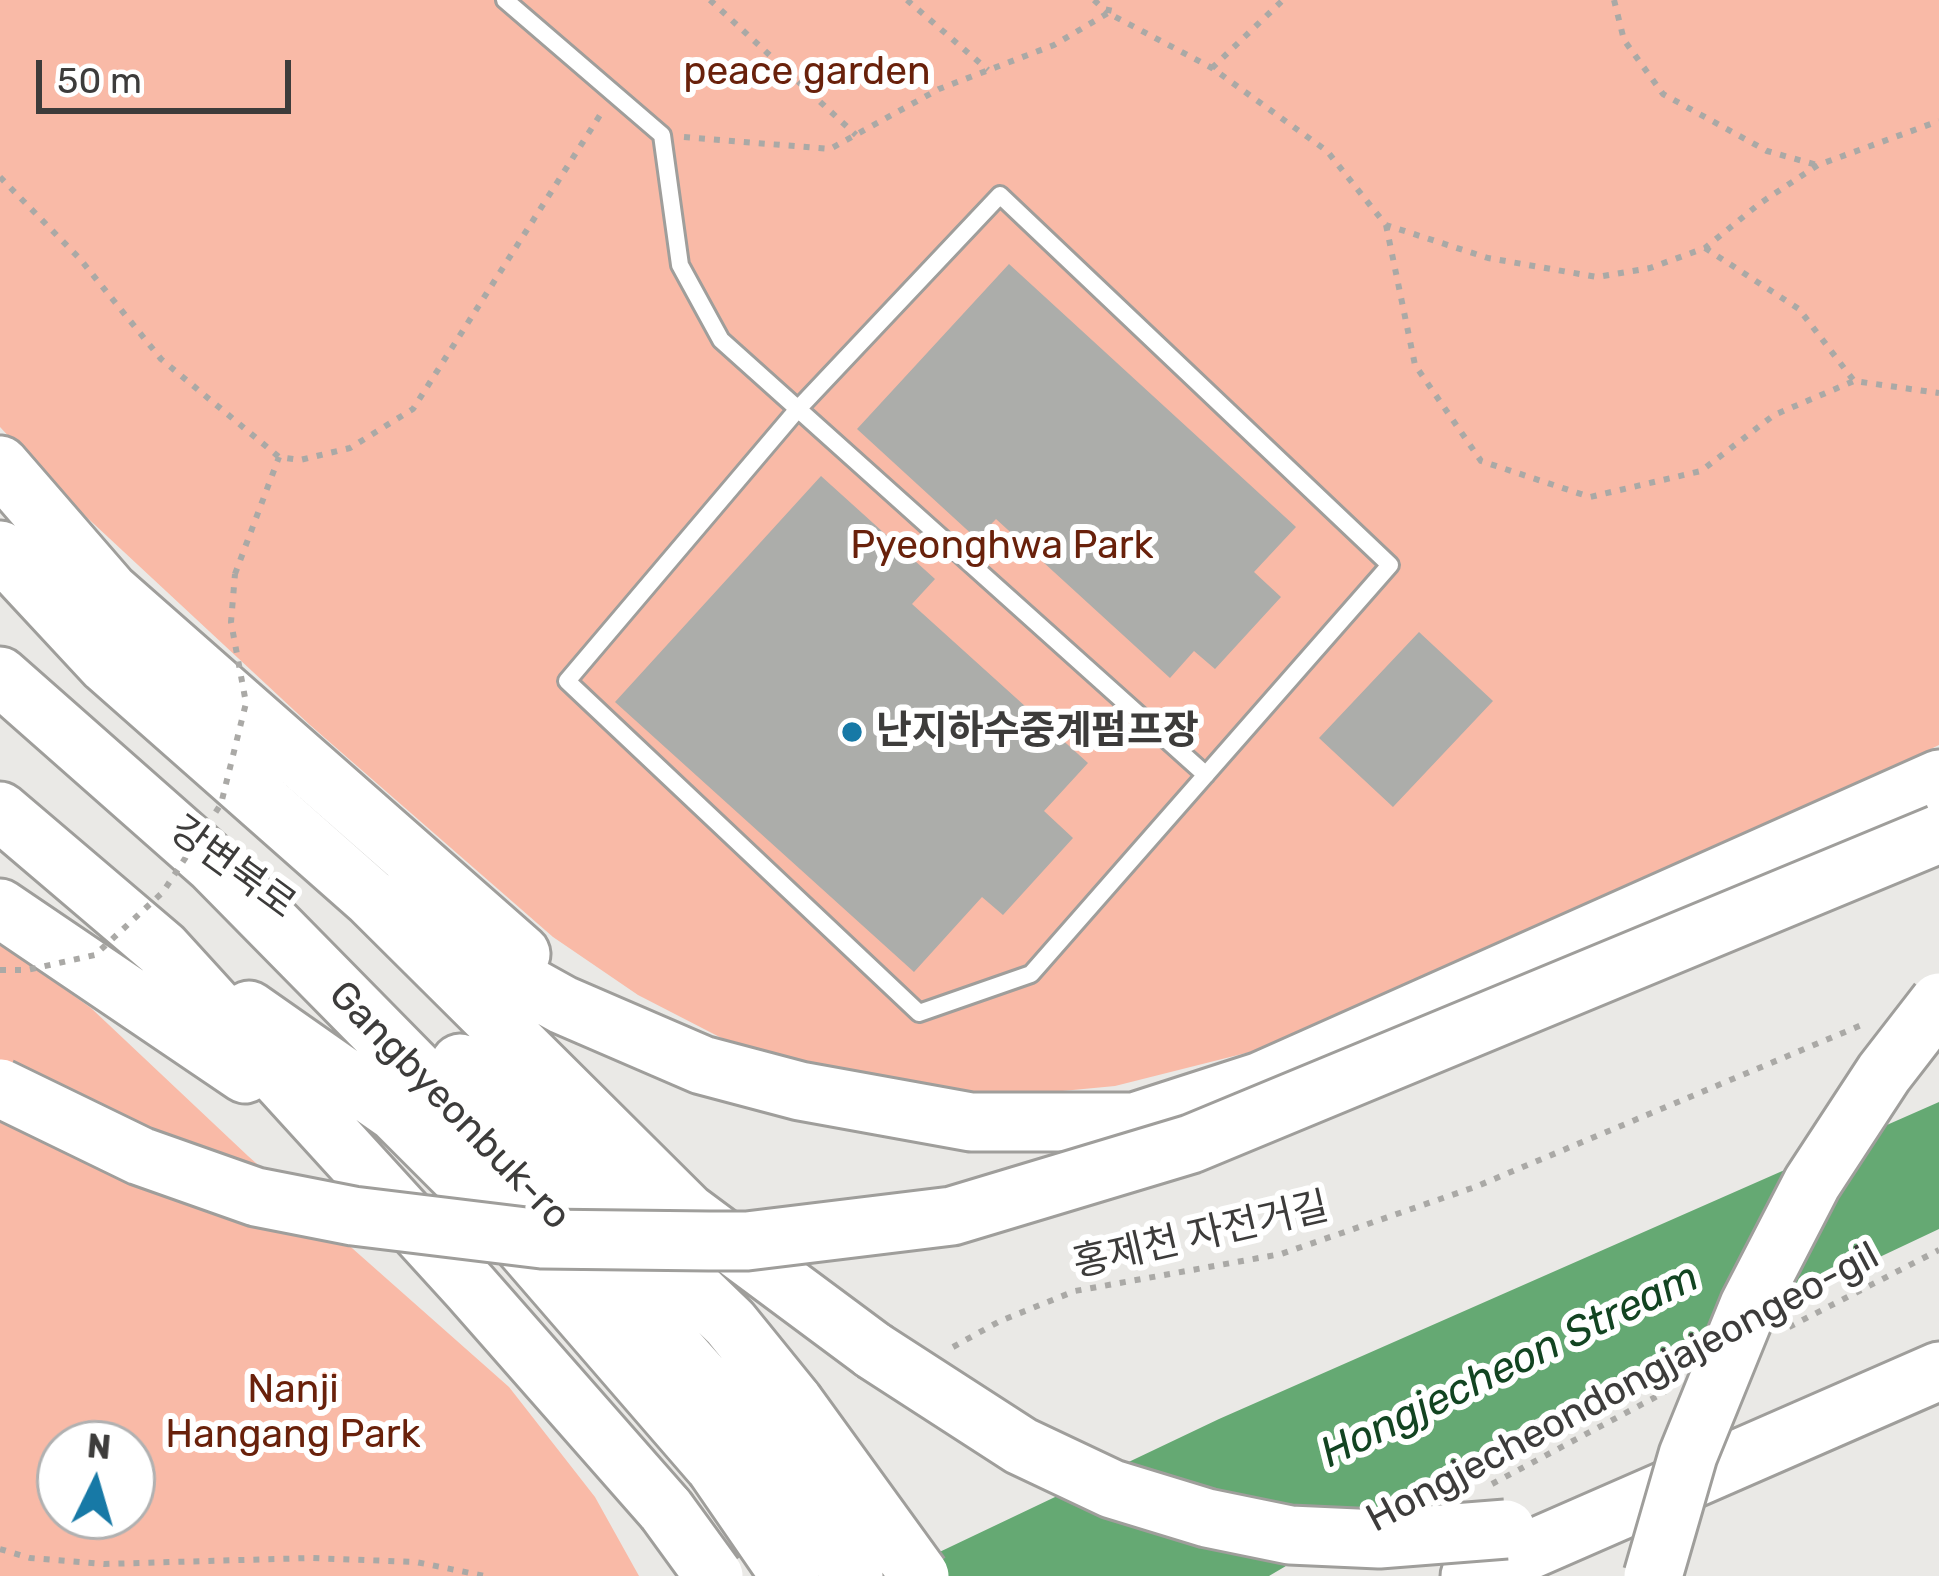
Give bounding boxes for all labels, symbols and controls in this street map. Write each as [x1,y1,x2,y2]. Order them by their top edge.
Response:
scale bar [42,36,297,110]
park label: peace garden [683,50,931,96]
text: 50 m [57,59,142,102]
park label: Pyeonghwa Park [850,524,1154,570]
place label: 난지하수중계펌프장 [876,709,1199,755]
marker: 난지하수중계펌프장 [839,719,865,745]
street label: 강변북로 [160,807,304,929]
street label: Gangbyeonbuk-ro [319,972,579,1240]
street label: 홍제천 자전거길 [1069,1184,1333,1288]
street label: Hongjecheondongjajeongeo-gil [1359,1233,1887,1543]
water label: Hongjecheon Stream [1313,1253,1707,1479]
park label: Nanji Hangang Park [165,1368,421,1459]
north arrow [36,1420,156,1540]
text: N [85,1426,112,1467]

